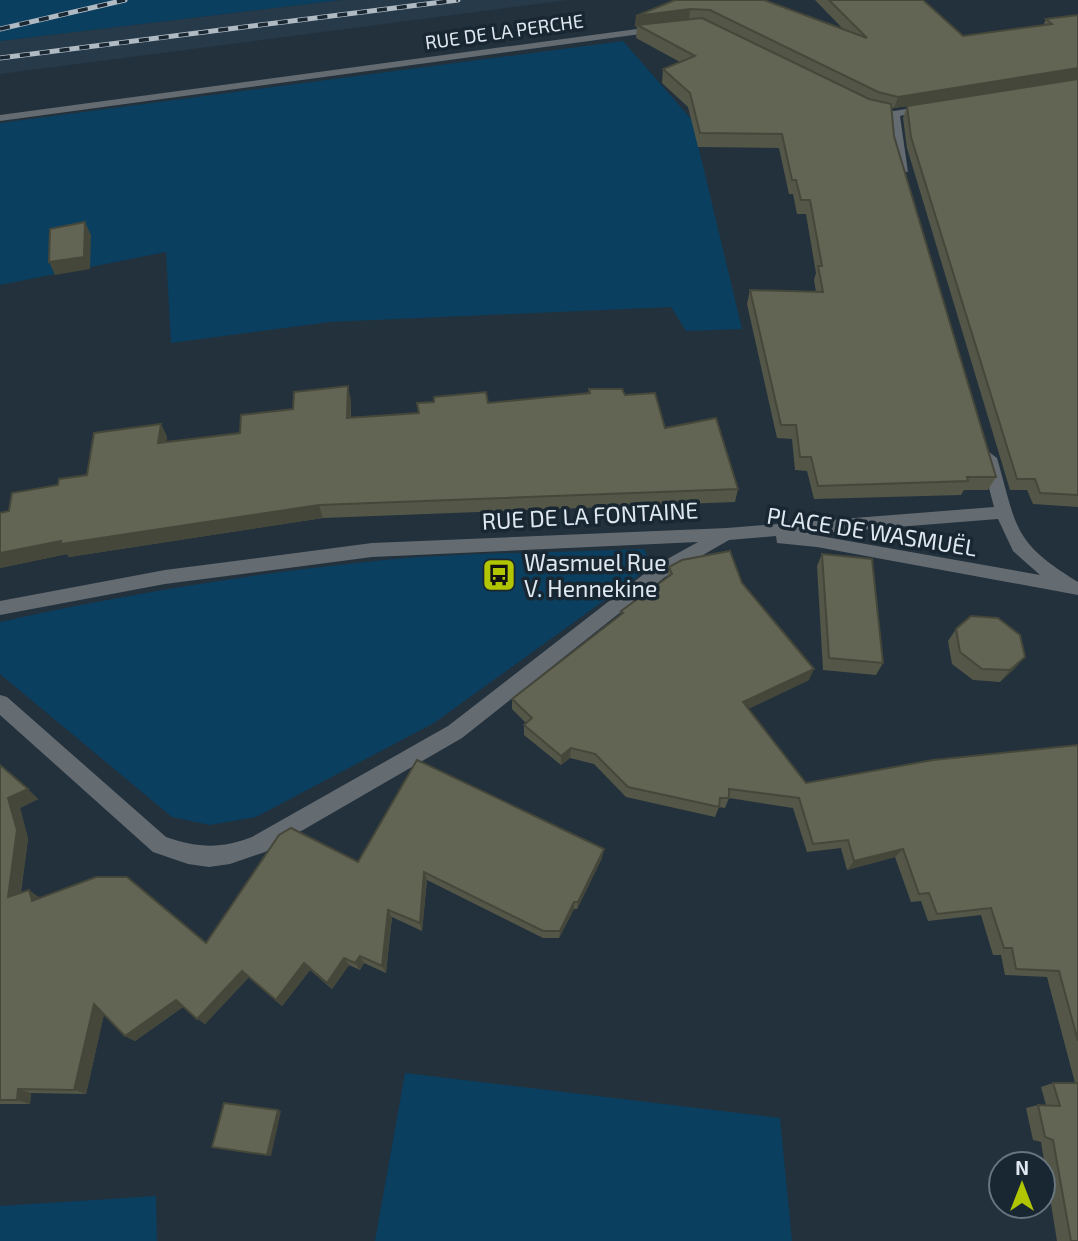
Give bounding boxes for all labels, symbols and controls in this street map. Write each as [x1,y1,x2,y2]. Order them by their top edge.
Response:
street label: RUE DE LA PERCHE [423,8,585,54]
street label: RUE DE LA FONTAINE [481,495,699,535]
street label: PLACE DE WASMUËL [765,501,979,561]
place label: Wasmuel Rue V. Hennekine [524,548,667,602]
bus stop icon: Wasmuel Rue V. Hennekine [480,556,518,594]
north arrow [987,1150,1057,1220]
text: N [1015,1156,1029,1179]

